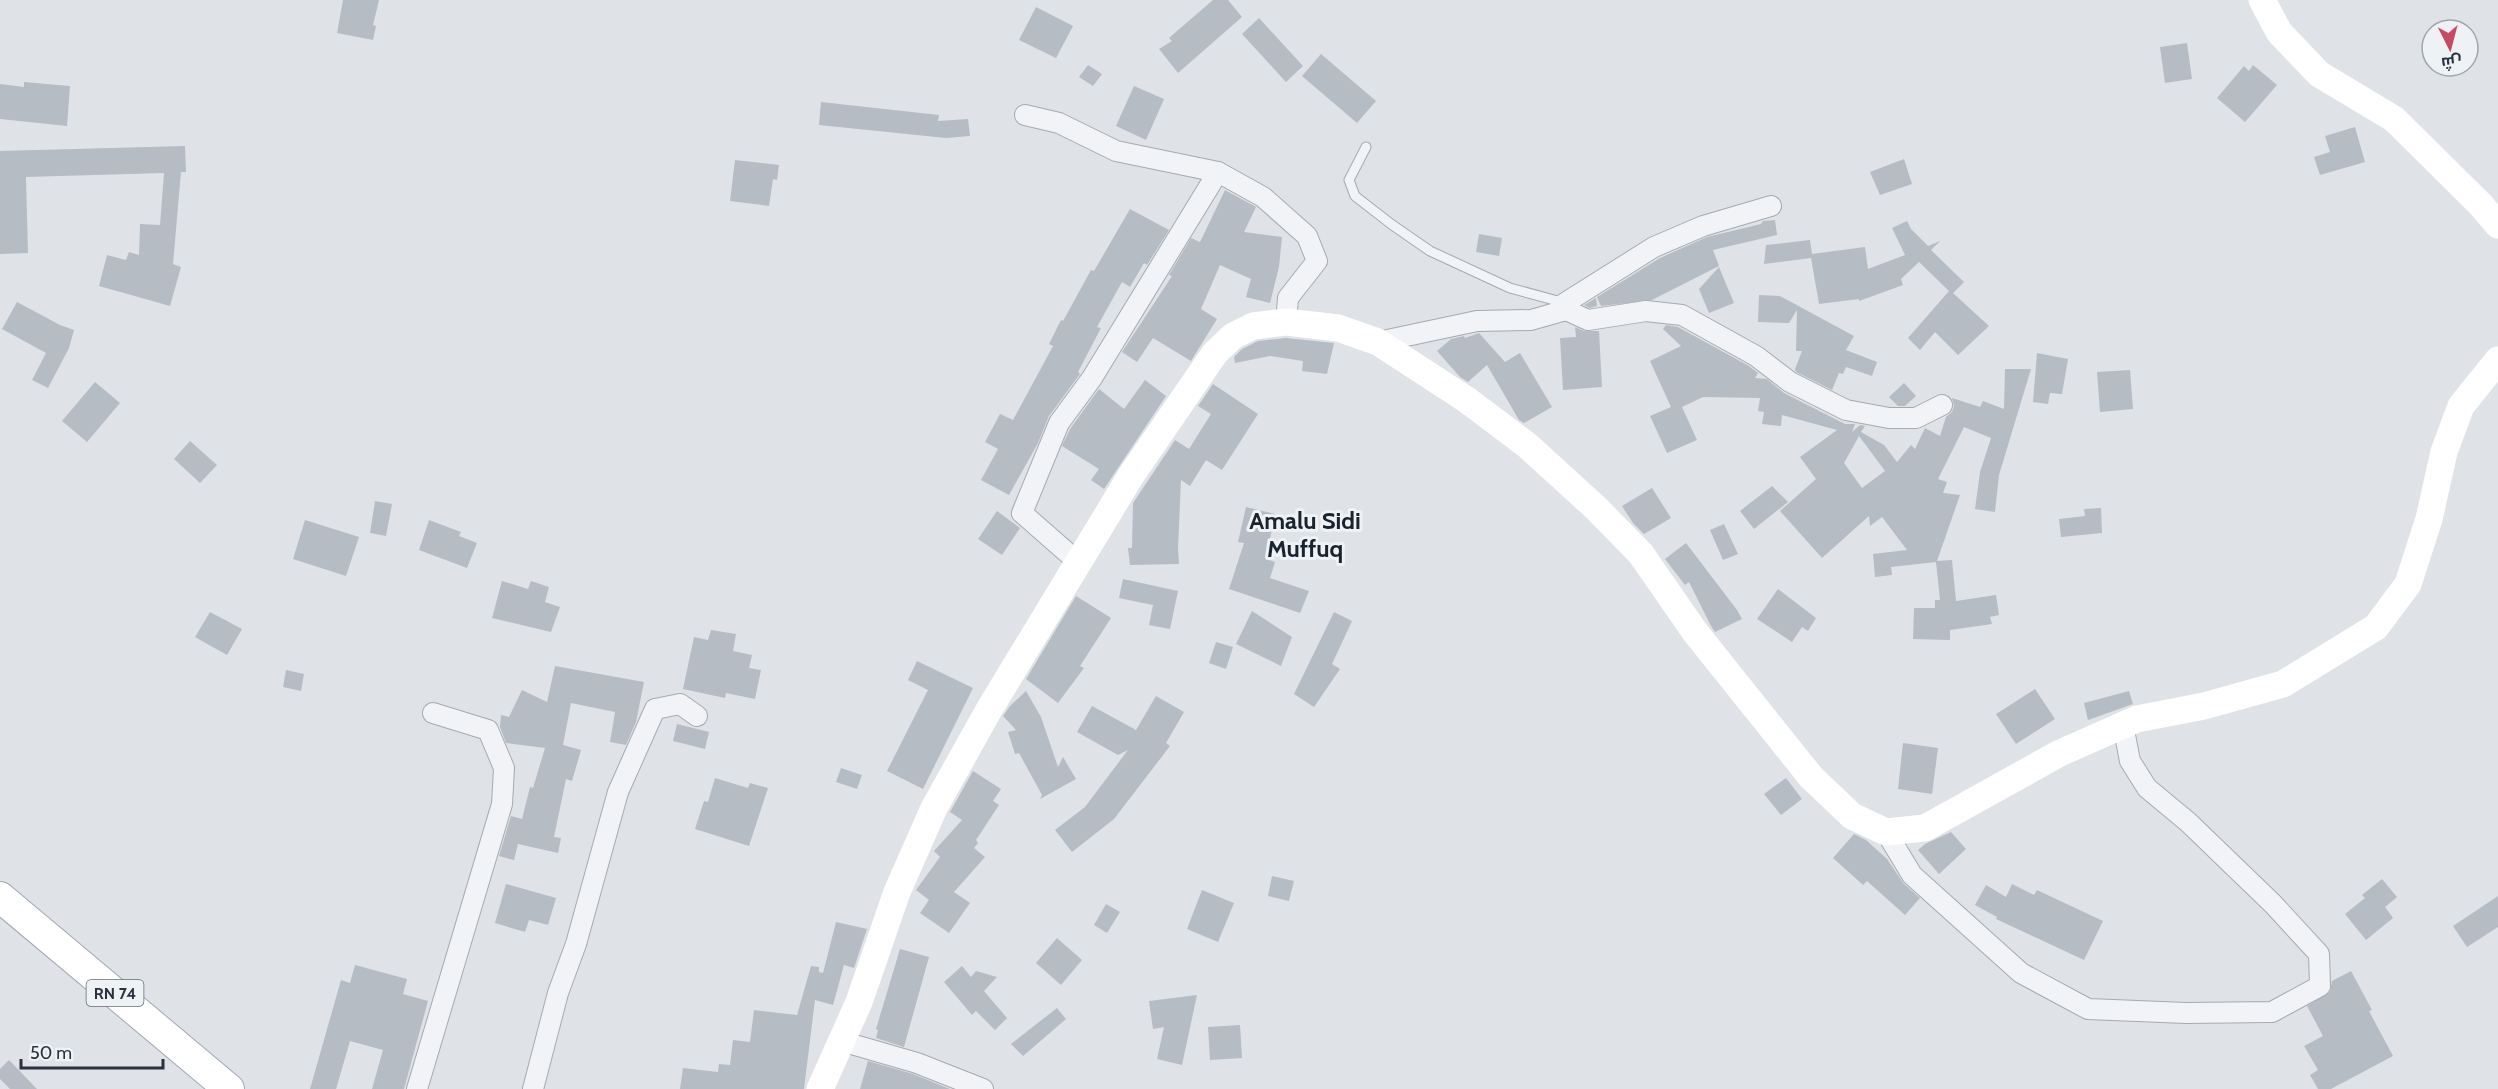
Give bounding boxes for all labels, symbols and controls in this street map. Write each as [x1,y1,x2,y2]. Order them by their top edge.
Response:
north arrow [2420,18,2480,78]
text: ش [2440,52,2463,73]
district label: Amalu Sidi Muffuq [1249,506,1361,563]
road number: RN 74 [86,980,144,1006]
scale bar [21,1032,164,1070]
text: 50 m [30,1042,72,1064]

